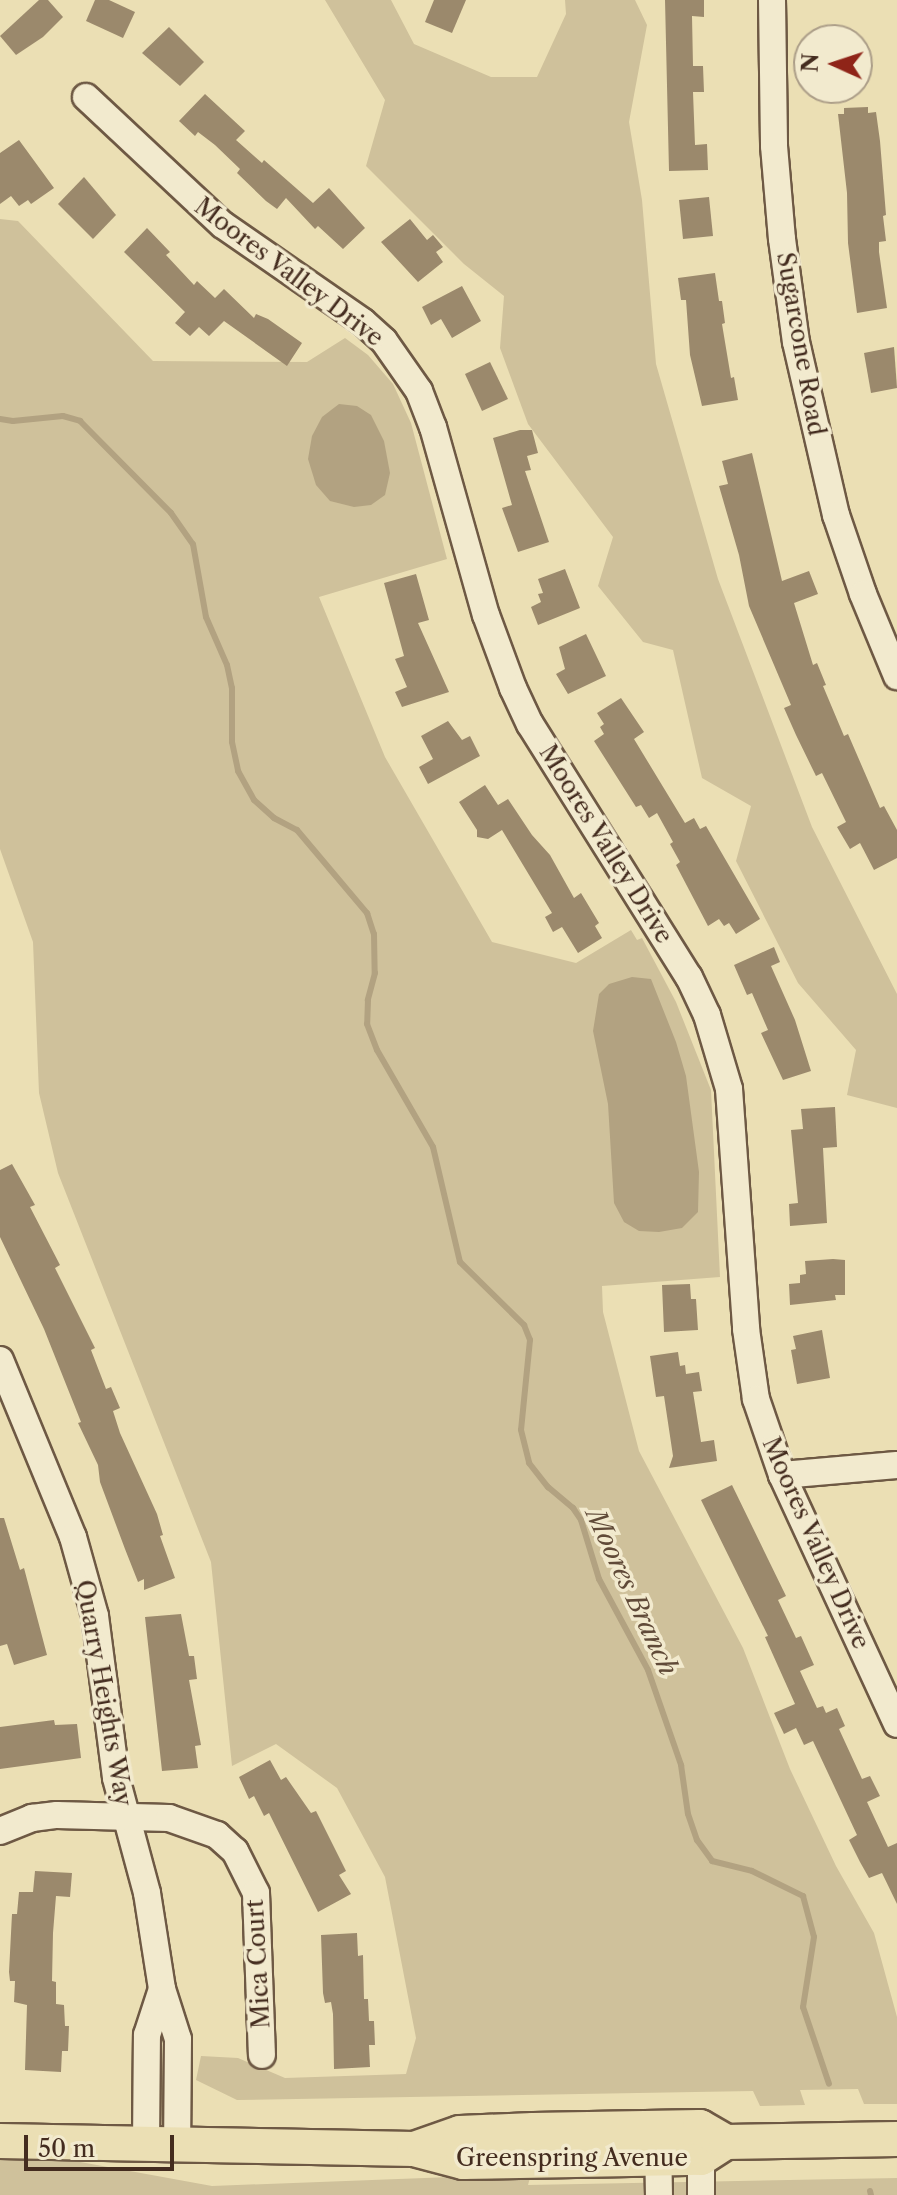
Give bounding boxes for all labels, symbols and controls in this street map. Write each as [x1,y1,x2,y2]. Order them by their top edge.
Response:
north arrow [793,24,873,104]
text: N [797,53,825,73]
street label: Moores Valley Drive [188,191,390,353]
street label: Sugarcone Road [771,250,831,438]
street label: Moores Valley Drive [533,739,679,949]
street label: Moores Valley Drive [756,1432,876,1654]
water label: Moores Branch [579,1503,683,1681]
street label: Quarry Heights Way [70,1577,138,1809]
street label: Mica Court [240,1898,276,2030]
scale bar [28,2119,178,2169]
text: 50 m [38,2134,95,2163]
street label: Greenspring Avenue [455,2144,689,2172]

